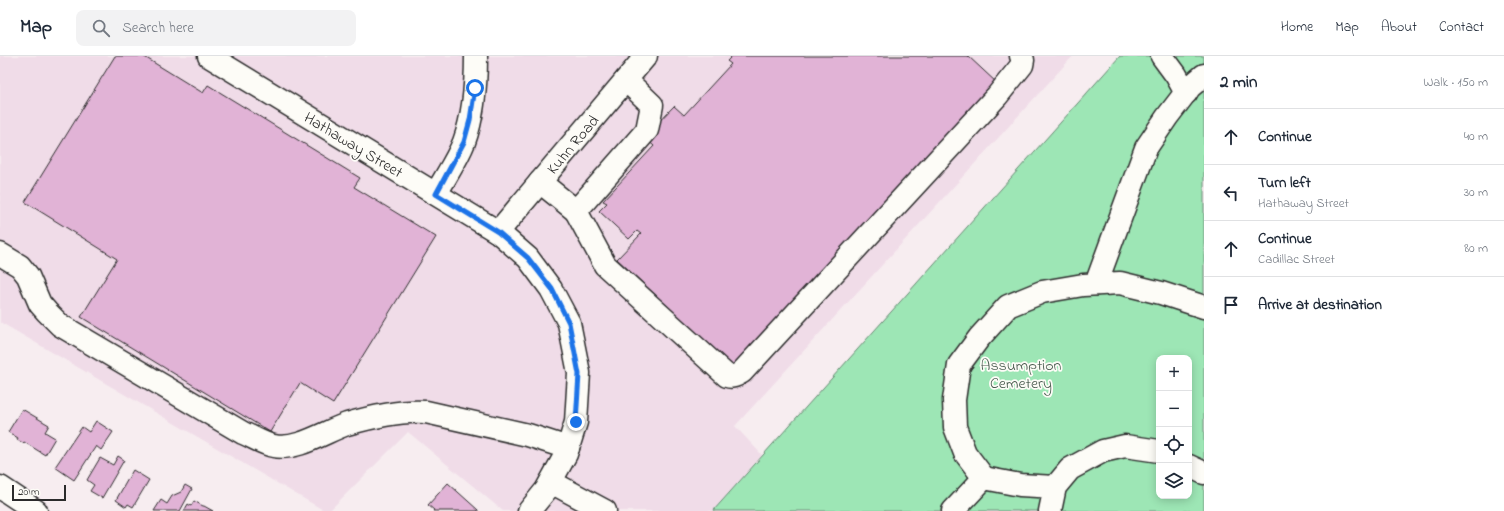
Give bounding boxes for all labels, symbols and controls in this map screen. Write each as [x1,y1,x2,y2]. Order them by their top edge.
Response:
search box [76,10,356,46]
text: Map [20,14,52,41]
icon: search [90,17,112,39]
text: Search here [122,17,194,39]
text: Home [1281,17,1313,38]
text: Map [1335,17,1359,38]
text: About [1381,17,1417,38]
text: Contact [1439,17,1484,38]
text: 2 min [1220,70,1257,95]
text: Walk · 150 m [1423,73,1488,92]
route start [466,79,484,97]
street label: Hathaway Street [299,107,408,185]
street label: Kuhn Road [541,110,606,180]
icon: ahead [1220,126,1242,148]
text: Continue [1258,126,1312,148]
text: 40 m [1464,127,1488,146]
text: Turn left [1258,172,1311,194]
icon: left [1220,182,1242,204]
text: 30 m [1464,183,1488,202]
text: Hathaway Street [1258,194,1349,213]
text: Continue [1258,228,1312,250]
icon: ahead [1220,238,1242,260]
text: 80 m [1464,239,1488,258]
text: Cadillac Street [1258,250,1335,269]
icon: arrive [1220,294,1242,316]
text: Arrive at destination [1258,294,1382,316]
park label: Assumption Cemetery [981,354,1062,396]
map controls [1156,355,1192,499]
button: + [1156,355,1192,391]
button: − [1156,391,1192,427]
route end [567,413,585,431]
button: locate [1156,427,1192,463]
button: layers [1156,463,1192,499]
scale bar [12,483,66,502]
text: 20 m [18,484,40,500]

